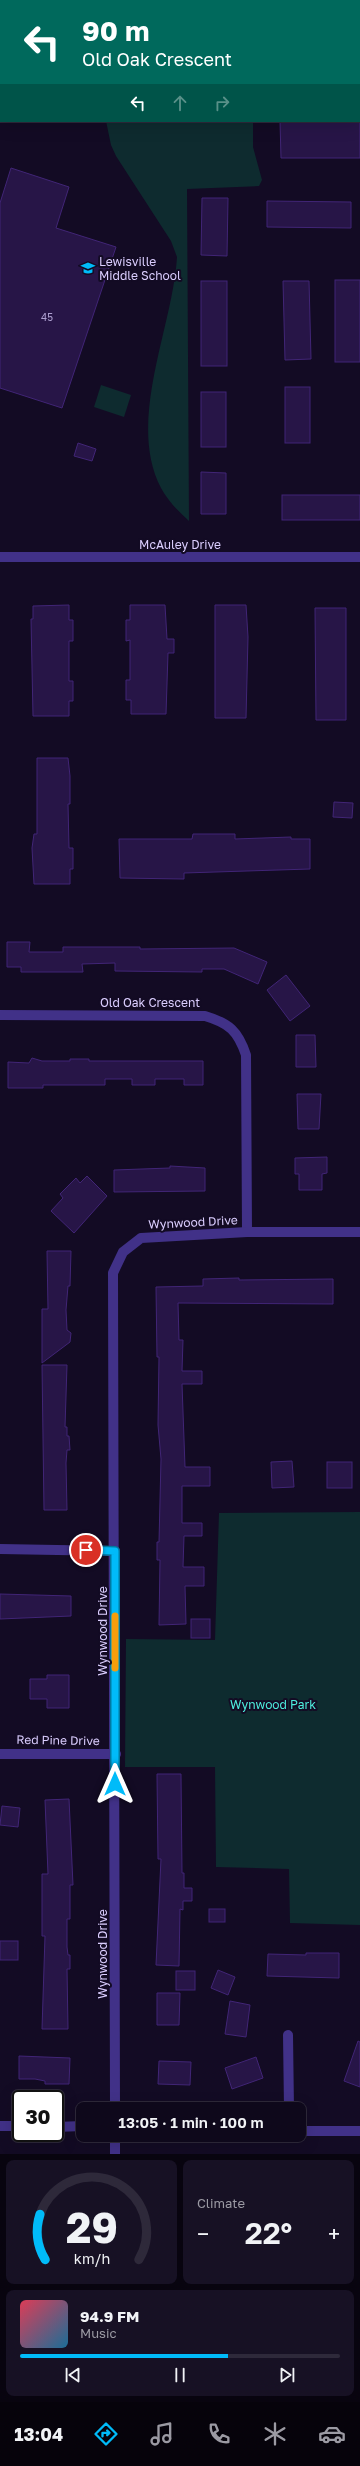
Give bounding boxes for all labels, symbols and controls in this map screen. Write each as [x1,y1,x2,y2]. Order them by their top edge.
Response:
text: 90 m [82,14,149,47]
icon: left [16,16,68,68]
text: Old Oak Crescent [82,48,232,70]
icon: left [127,92,149,114]
icon: ahead [169,92,191,114]
icon: right [211,92,233,114]
place label: Lewisville Middle School [99,254,181,283]
school or university icon: Lewisville Middle School [80,260,96,276]
house number: 45 [41,311,53,323]
street label: McAuley Drive [139,537,221,552]
street label: Old Oak Crescent [100,995,200,1010]
street label: Wynwood Drive [148,1212,238,1232]
pin [69,1533,103,1567]
icon: arrive [75,1539,97,1561]
street label: Wynwood Drive [95,1586,110,1676]
park label: Wynwood Park [230,1697,316,1712]
street label: Red Pine Drive [16,1732,100,1748]
position arrow [94,1763,136,1805]
street label: Wynwood Drive [95,1909,110,1999]
speed limit sign: 30 [12,2090,64,2142]
text: 13:05 · 1 min · 100 m [118,2113,264,2131]
text: Climate [197,2195,245,2211]
text: 29 [66,2202,117,2252]
text: 22° [245,2215,292,2251]
text: − [197,2220,209,2247]
text: + [328,2220,340,2247]
text: km/h [73,2250,110,2267]
text: 94.9 FM [80,2307,139,2325]
text: Music [80,2325,117,2341]
icon: previous [62,2364,84,2386]
icon: pause [169,2364,191,2386]
icon: next [276,2364,298,2386]
icon: directions [92,2420,120,2448]
icon: music [148,2420,176,2448]
icon: phone [205,2420,233,2448]
icon: climate [261,2420,289,2448]
icon: car [318,2420,346,2448]
text: 13:04 [14,2423,63,2445]

